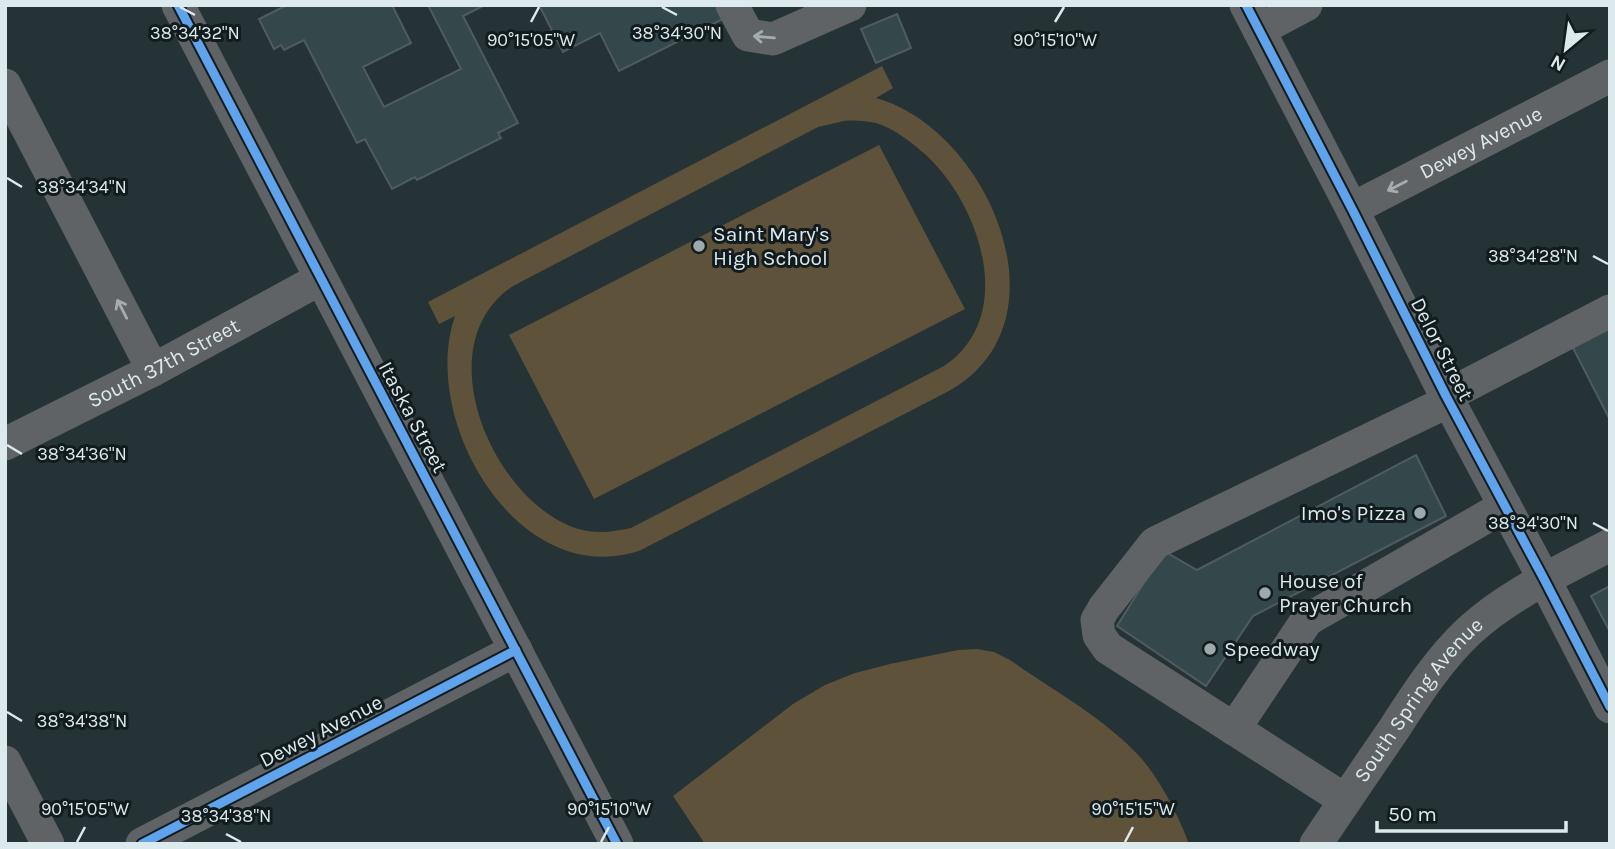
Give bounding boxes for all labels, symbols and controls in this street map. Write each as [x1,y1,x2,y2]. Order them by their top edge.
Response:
north arrow [1531,14,1601,84]
text: 38°34'32"N [150,22,240,44]
text: 38°34'30"N [632,22,722,44]
text: 90°15'05"W [487,29,575,51]
text: 90°15'10"W [1013,29,1097,51]
one-way arrow [753,30,776,43]
text: N [1547,50,1570,76]
street label: Dewey Avenue [1416,101,1546,184]
text: 38°34'34"N [37,176,127,198]
one-way arrow [1387,180,1408,193]
place label: Saint Mary's High School [713,222,830,270]
marker: Saint Mary's High School [691,238,707,254]
text: 38°34'28"N [1488,245,1578,267]
street label: Delor Street [1406,294,1478,405]
one-way arrow [114,300,128,320]
street label: South 37th Street [84,313,244,413]
street label: Itaska Street [374,357,452,477]
text: 38°34'36"N [37,443,127,465]
place label: Imo's Pizza [1301,501,1406,525]
marker: Imo's Pizza [1412,505,1428,521]
text: 38°34'30"N [1488,512,1578,534]
place label: House of Prayer Church [1279,569,1412,617]
marker: House of Prayer Church [1257,585,1273,601]
street label: South Spring Avenue [1349,612,1488,787]
place label: Speedway [1224,637,1320,661]
marker: Speedway [1202,641,1218,657]
street label: Dewey Avenue [256,690,386,772]
text: 38°34'38"N [37,710,127,732]
scale bar [1377,790,1566,834]
text: 90°15'05"W [41,798,129,820]
text: 90°15'10"W [567,798,651,820]
text: 90°15'15"W [1091,798,1175,820]
text: 50 m [1388,802,1437,826]
text: 38°34'38"N [181,805,271,827]

